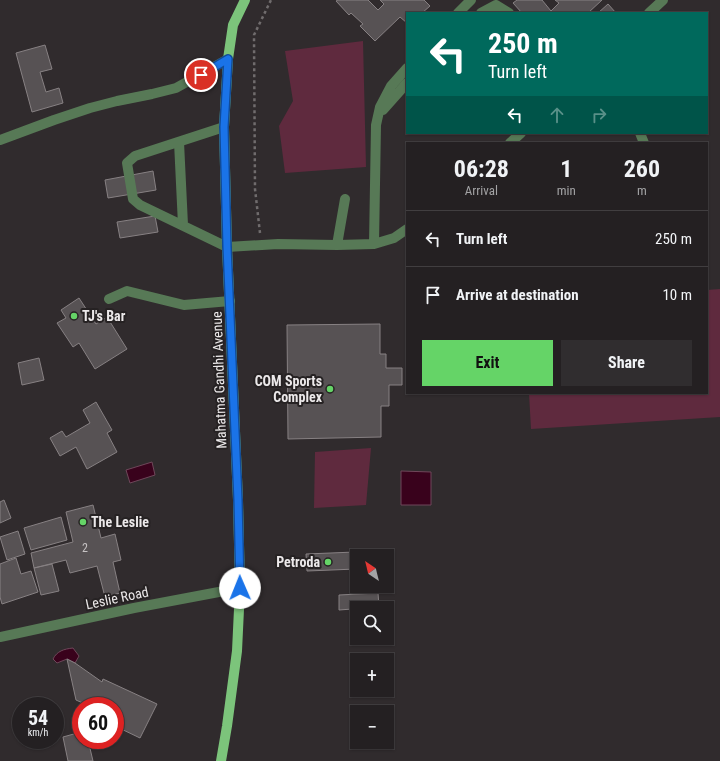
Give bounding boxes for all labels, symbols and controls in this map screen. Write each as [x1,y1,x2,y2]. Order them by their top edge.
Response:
text: 250 m [488,27,558,60]
icon: left [422,28,474,80]
pin [184,58,218,92]
text: Turn left [488,61,547,82]
icon: arrive [190,64,212,86]
icon: left [504,104,526,126]
icon: ahead [546,104,568,126]
icon: right [588,104,610,126]
text: 06:28 [454,155,509,183]
text: 1 [560,155,572,183]
text: 260 [624,155,660,183]
text: Arrival [465,183,498,198]
text: min [557,183,576,198]
text: m [637,183,647,198]
icon: left [422,228,444,250]
text: Turn left [456,230,507,248]
text: 250 m [655,230,692,248]
icon: arrive [422,284,444,306]
text: Arrive at destination [456,286,579,304]
text: 10 m [662,286,692,304]
place label: TJ's Bar [82,308,126,324]
marker: TJ's Bar [69,311,79,321]
street label: Mahatma Gandhi Avenue [209,311,229,449]
button: Exit [422,340,553,386]
button: Share [561,340,692,386]
place label: COM Sports Complex [255,373,323,405]
marker: COM Sports Complex [325,384,335,394]
place label: The Leslie [91,514,149,530]
marker: The Leslie [78,517,88,527]
house number: 2 [82,541,88,555]
north arrow [350,549,394,593]
map controls [350,549,394,749]
place label: Petroda [276,554,320,570]
marker: Petroda [323,557,333,567]
position arrow [219,567,261,609]
street label: Leslie Road [84,584,150,612]
button: search [350,601,394,645]
button: + [350,653,394,697]
speed limit sign: 60 [72,697,124,749]
button: − [350,705,394,749]
text: 54 [28,706,48,730]
text: km/h [28,727,48,738]

